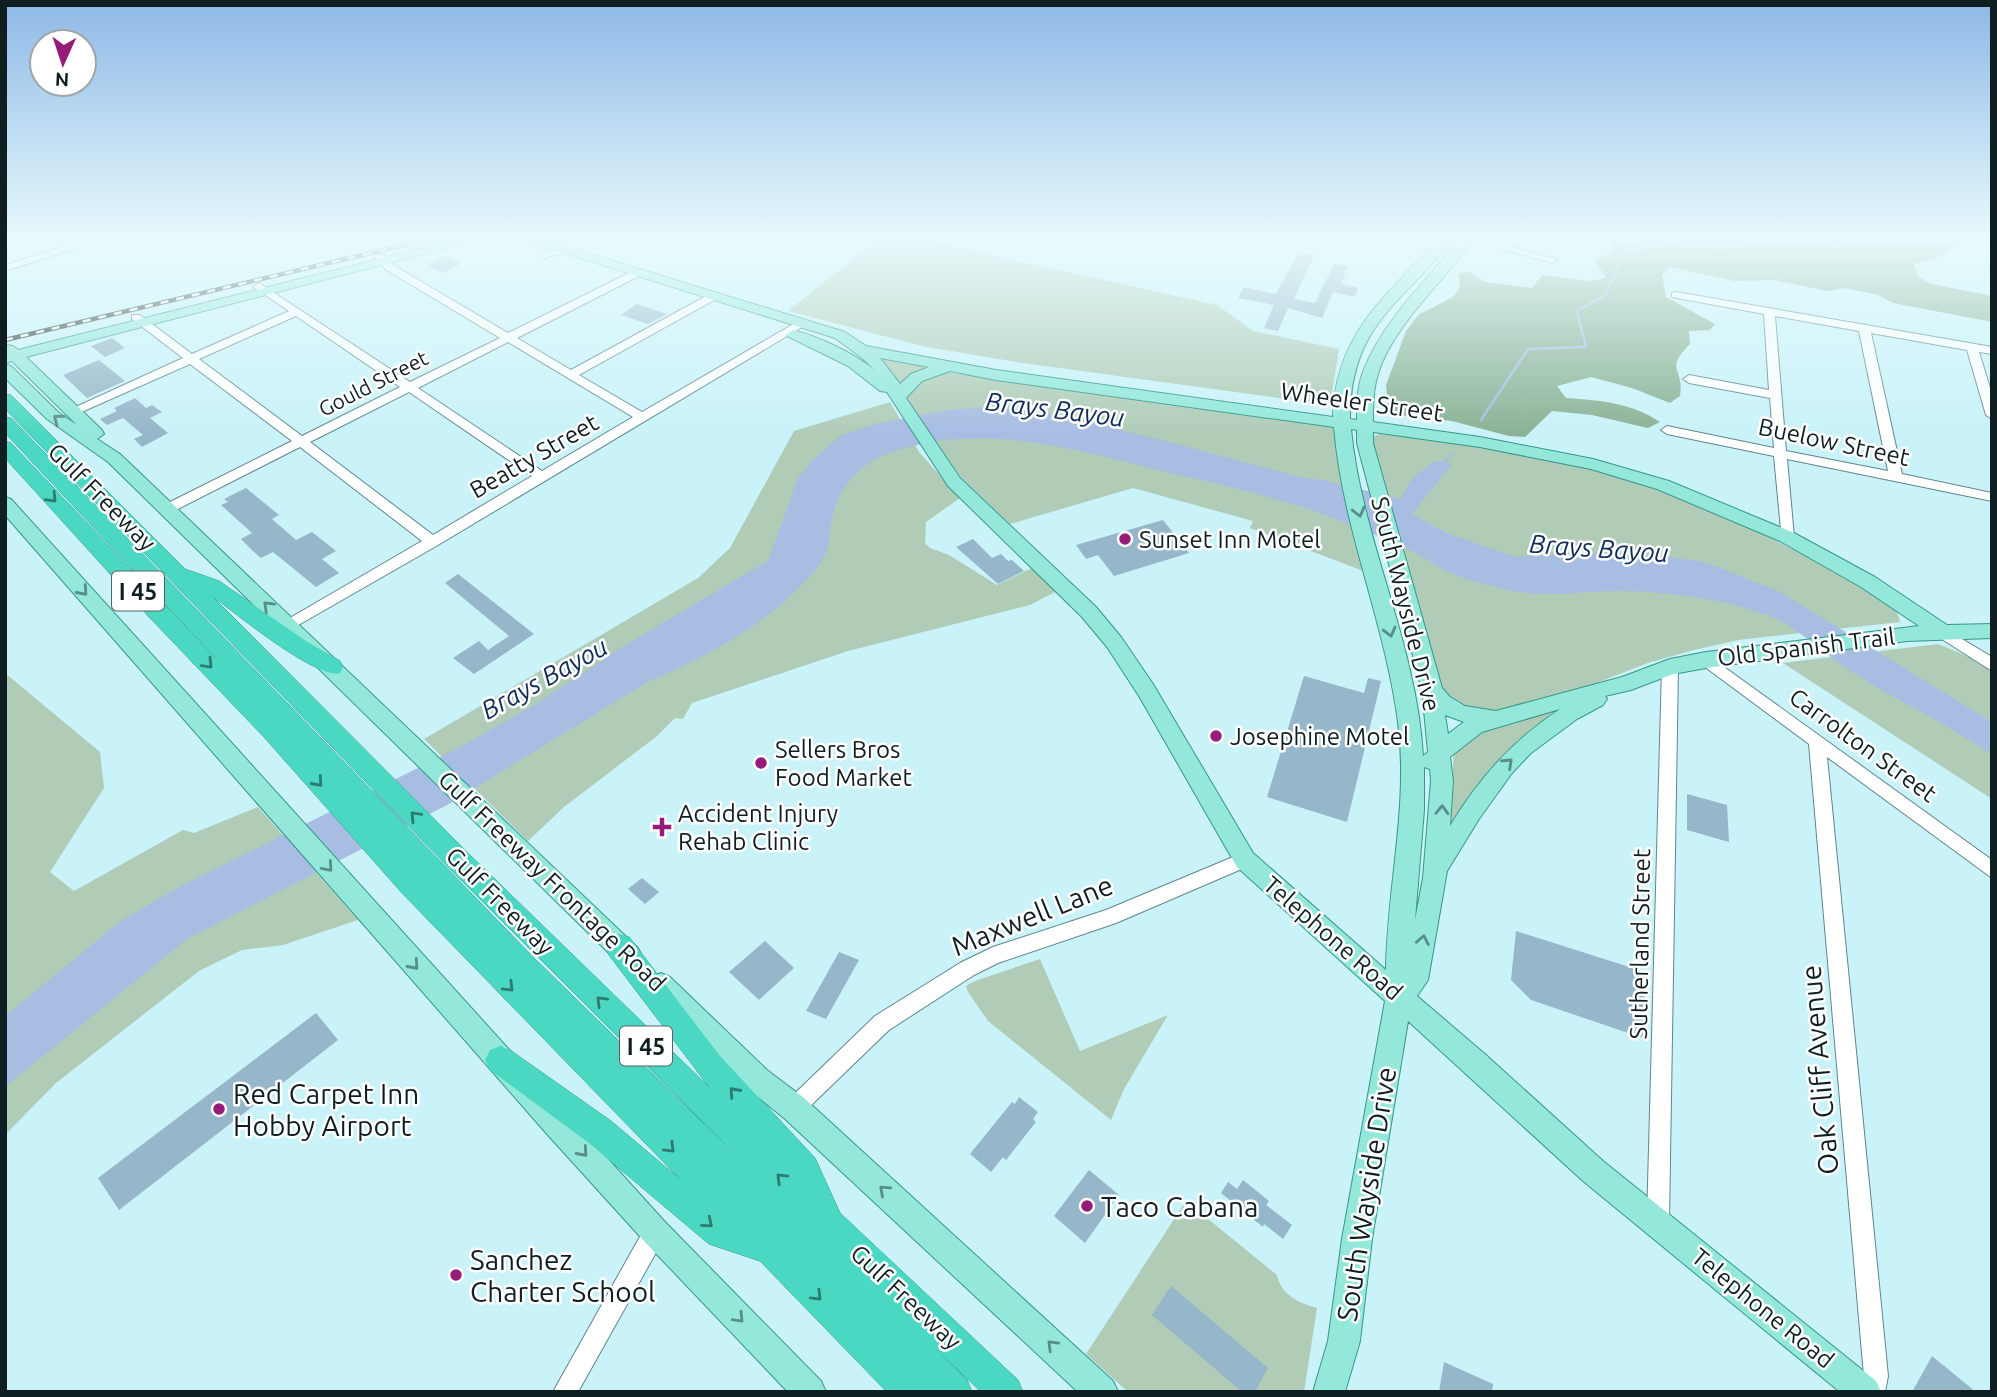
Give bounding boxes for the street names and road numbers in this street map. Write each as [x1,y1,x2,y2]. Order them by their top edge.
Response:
street label: Gould Street [314,345,432,421]
street label: Wheeler Street [1279,377,1445,427]
street label: Beatty Street [465,408,603,504]
street label: Buelow Street [1756,413,1912,471]
street label: Gulf Freeway [43,438,162,557]
street label: South Wayside Drive [1366,494,1446,714]
road number: I 45 [112,572,164,610]
street label: Old Spanish Trail [1716,623,1896,671]
street label: Carrolton Street [1784,683,1942,808]
street label: Gulf Freeway Frontage Road [432,765,672,997]
street label: Gulf Freeway [440,841,560,961]
street label: Sutherland Street [1625,848,1655,1040]
street label: Maxwell Lane [947,869,1117,961]
street label: Telephone Road [1258,871,1408,1005]
street label: Oak Cliff Avenue [1794,964,1844,1176]
road number: I 45 [620,1026,672,1065]
street label: South Wayside Drive [1331,1065,1401,1323]
street label: Gulf Freeway [845,1239,967,1355]
street label: Telephone Road [1687,1243,1839,1373]

